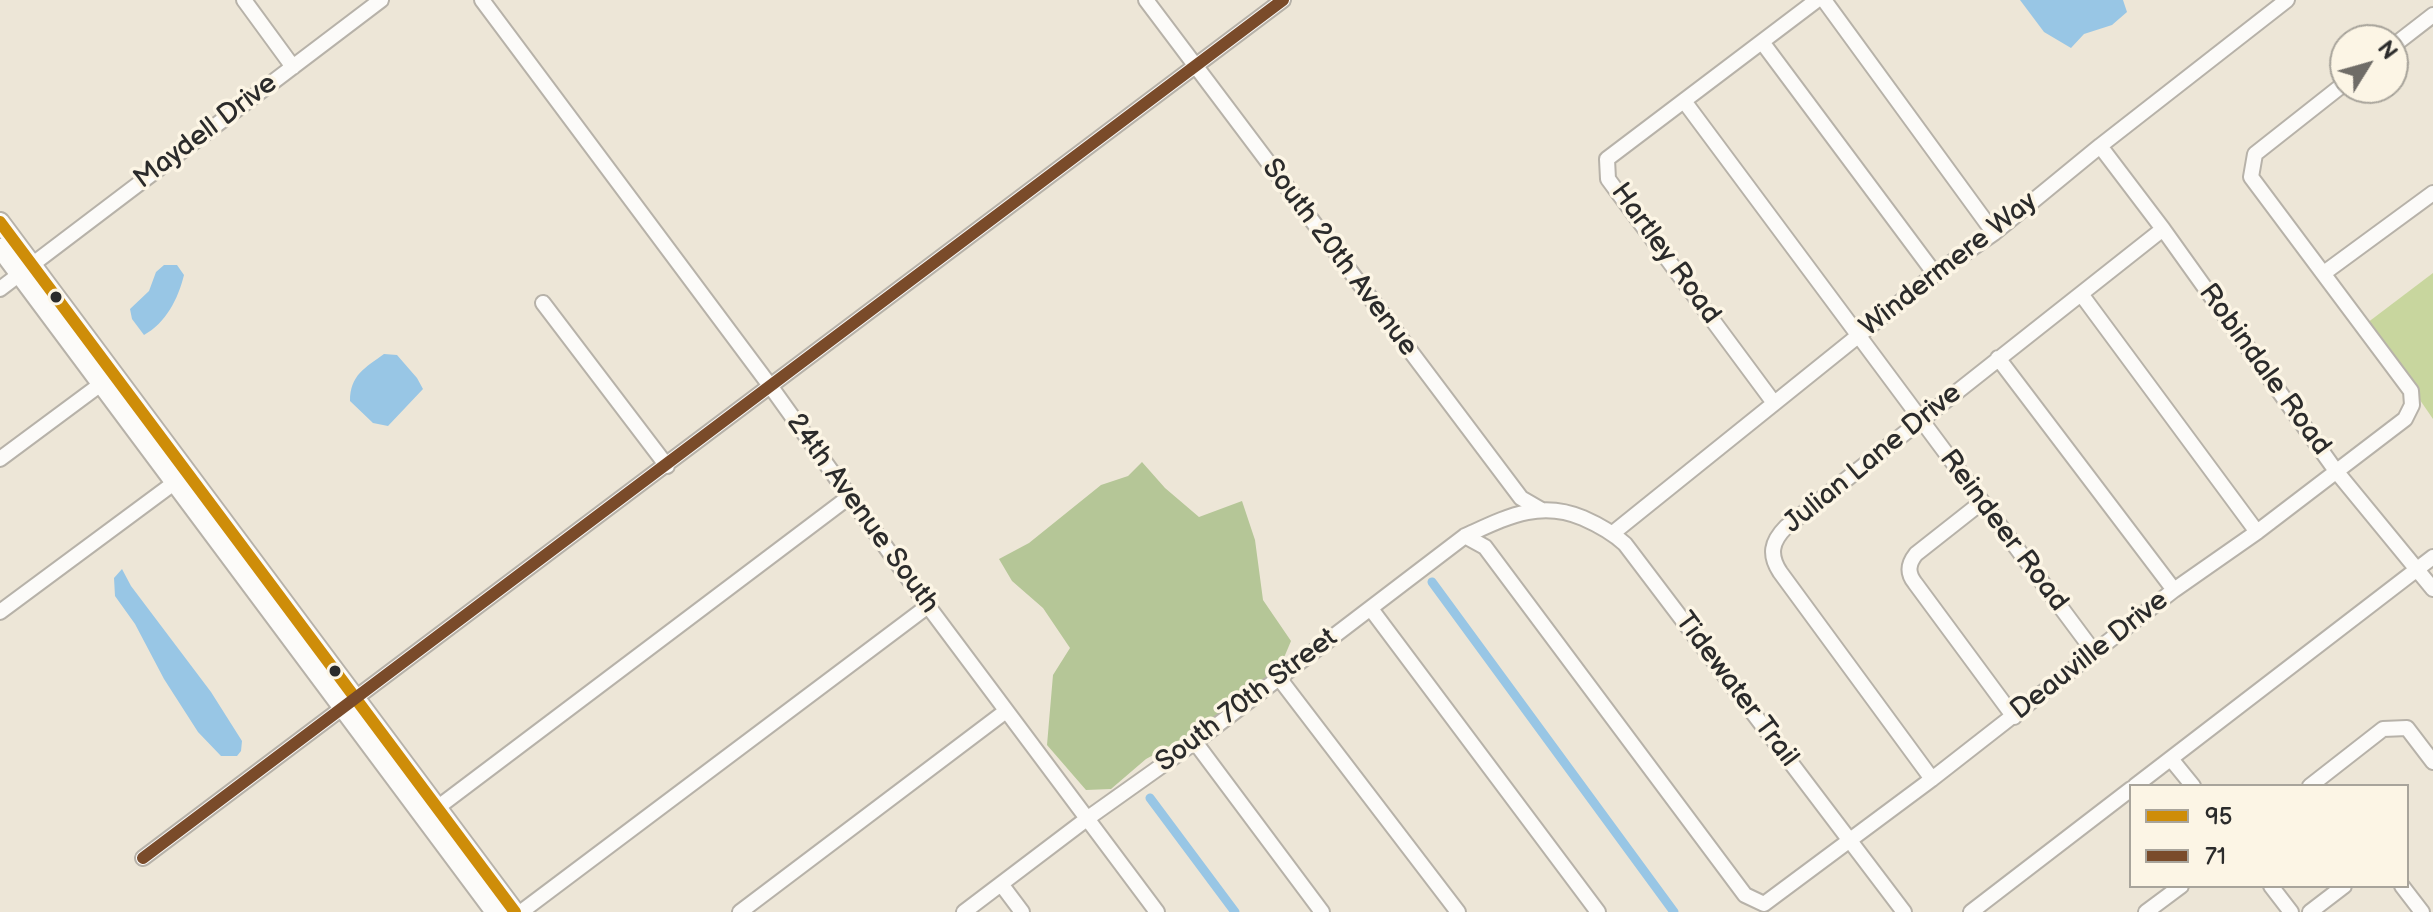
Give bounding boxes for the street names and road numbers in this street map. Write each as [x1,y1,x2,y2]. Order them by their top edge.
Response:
street label: Maydell Drive [128,67,284,197]
street label: South 20th Avenue [1254,153,1424,363]
street label: Hartley Road [1603,177,1727,331]
street label: Windermere Way [1854,186,2044,344]
street label: Robindale Road [2191,278,2337,462]
street label: Julian Lane Drive [1777,377,1969,541]
street label: 24th Avenue South [778,408,946,620]
street label: Reindeer Road [1931,444,2075,618]
street label: Deauville Drive [2005,584,2175,728]
street label: Tidewater Trail [1667,606,1805,774]
street label: South 70th Street [1150,622,1344,780]

